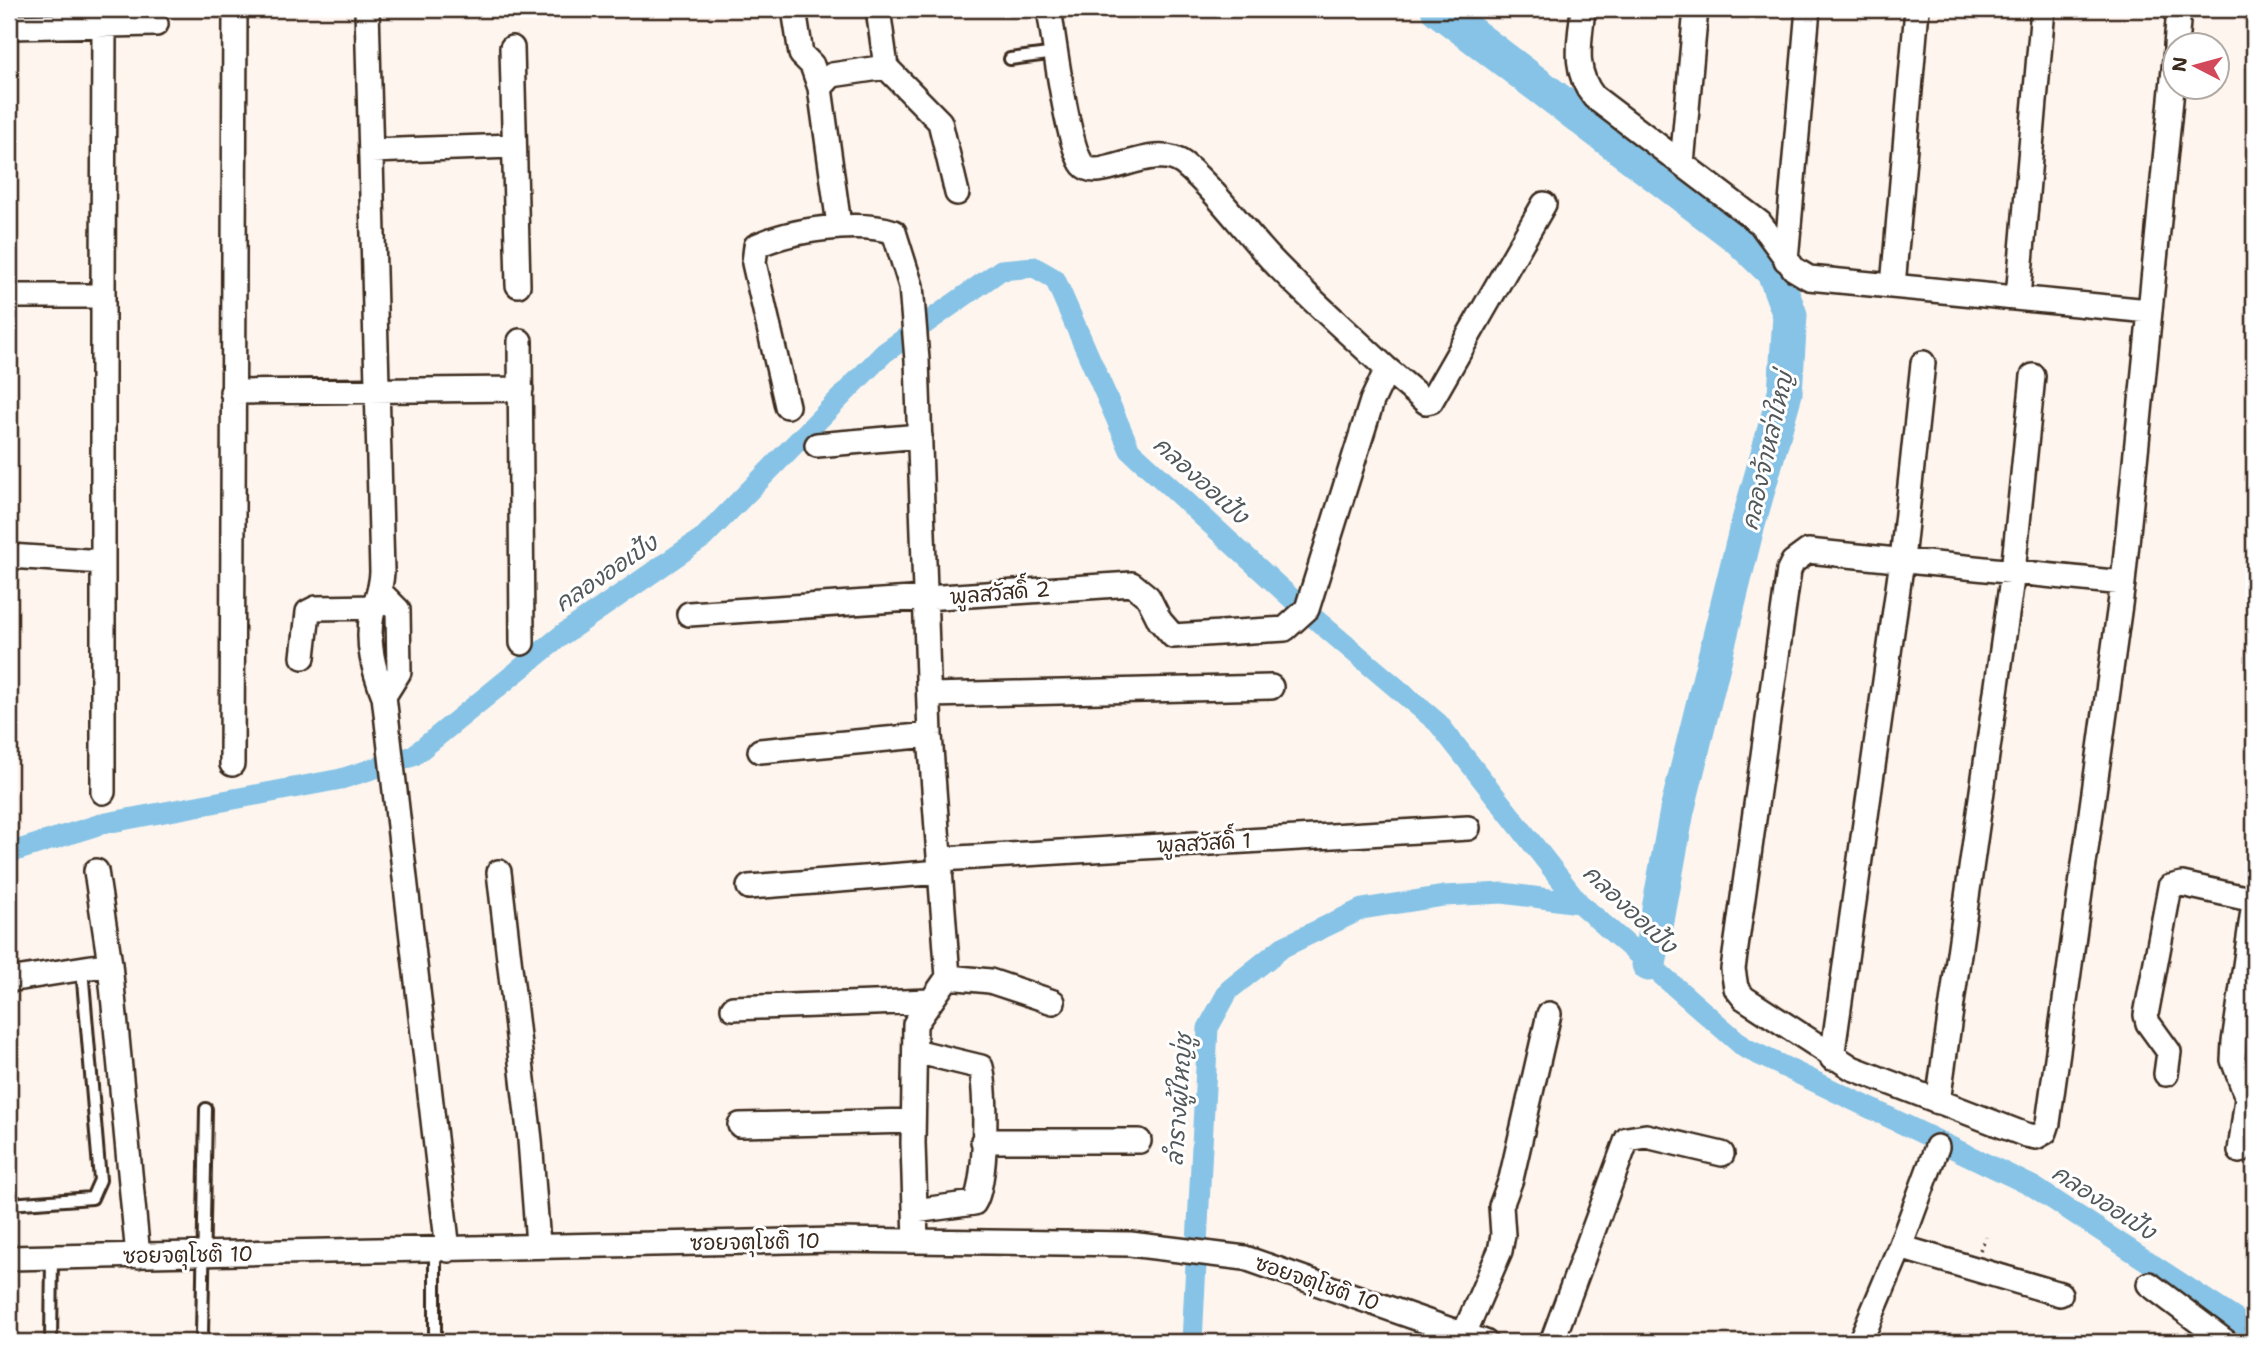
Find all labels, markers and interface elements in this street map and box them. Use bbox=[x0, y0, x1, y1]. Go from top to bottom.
north arrow bbox=[2162, 32, 2232, 102]
text: N bbox=[2166, 55, 2193, 73]
water label: คลองจ้าหล่าใหญ่ bbox=[1734, 365, 1801, 533]
water label: คลองออเป้ง bbox=[1147, 430, 1256, 532]
water label: คลองออเป้ง bbox=[549, 527, 665, 618]
street label: พูลสวัสดิ์ 2 bbox=[948, 571, 1051, 613]
street label: พูลสวัสดิ์ 1 bbox=[1156, 822, 1252, 861]
water label: คลองออเป้ง bbox=[1577, 858, 1684, 961]
water label: ลำรางผู้ใหญ่ชู bbox=[1159, 1029, 1201, 1167]
water label: คลองออเป้ง bbox=[2047, 1157, 2163, 1248]
street label: ซอยจตุโชติ 10 bbox=[690, 1227, 820, 1259]
street label: ซอยจตุโชติ 10 bbox=[123, 1240, 253, 1272]
street label: ซอยจตุโชติ 10 bbox=[1250, 1249, 1383, 1319]

